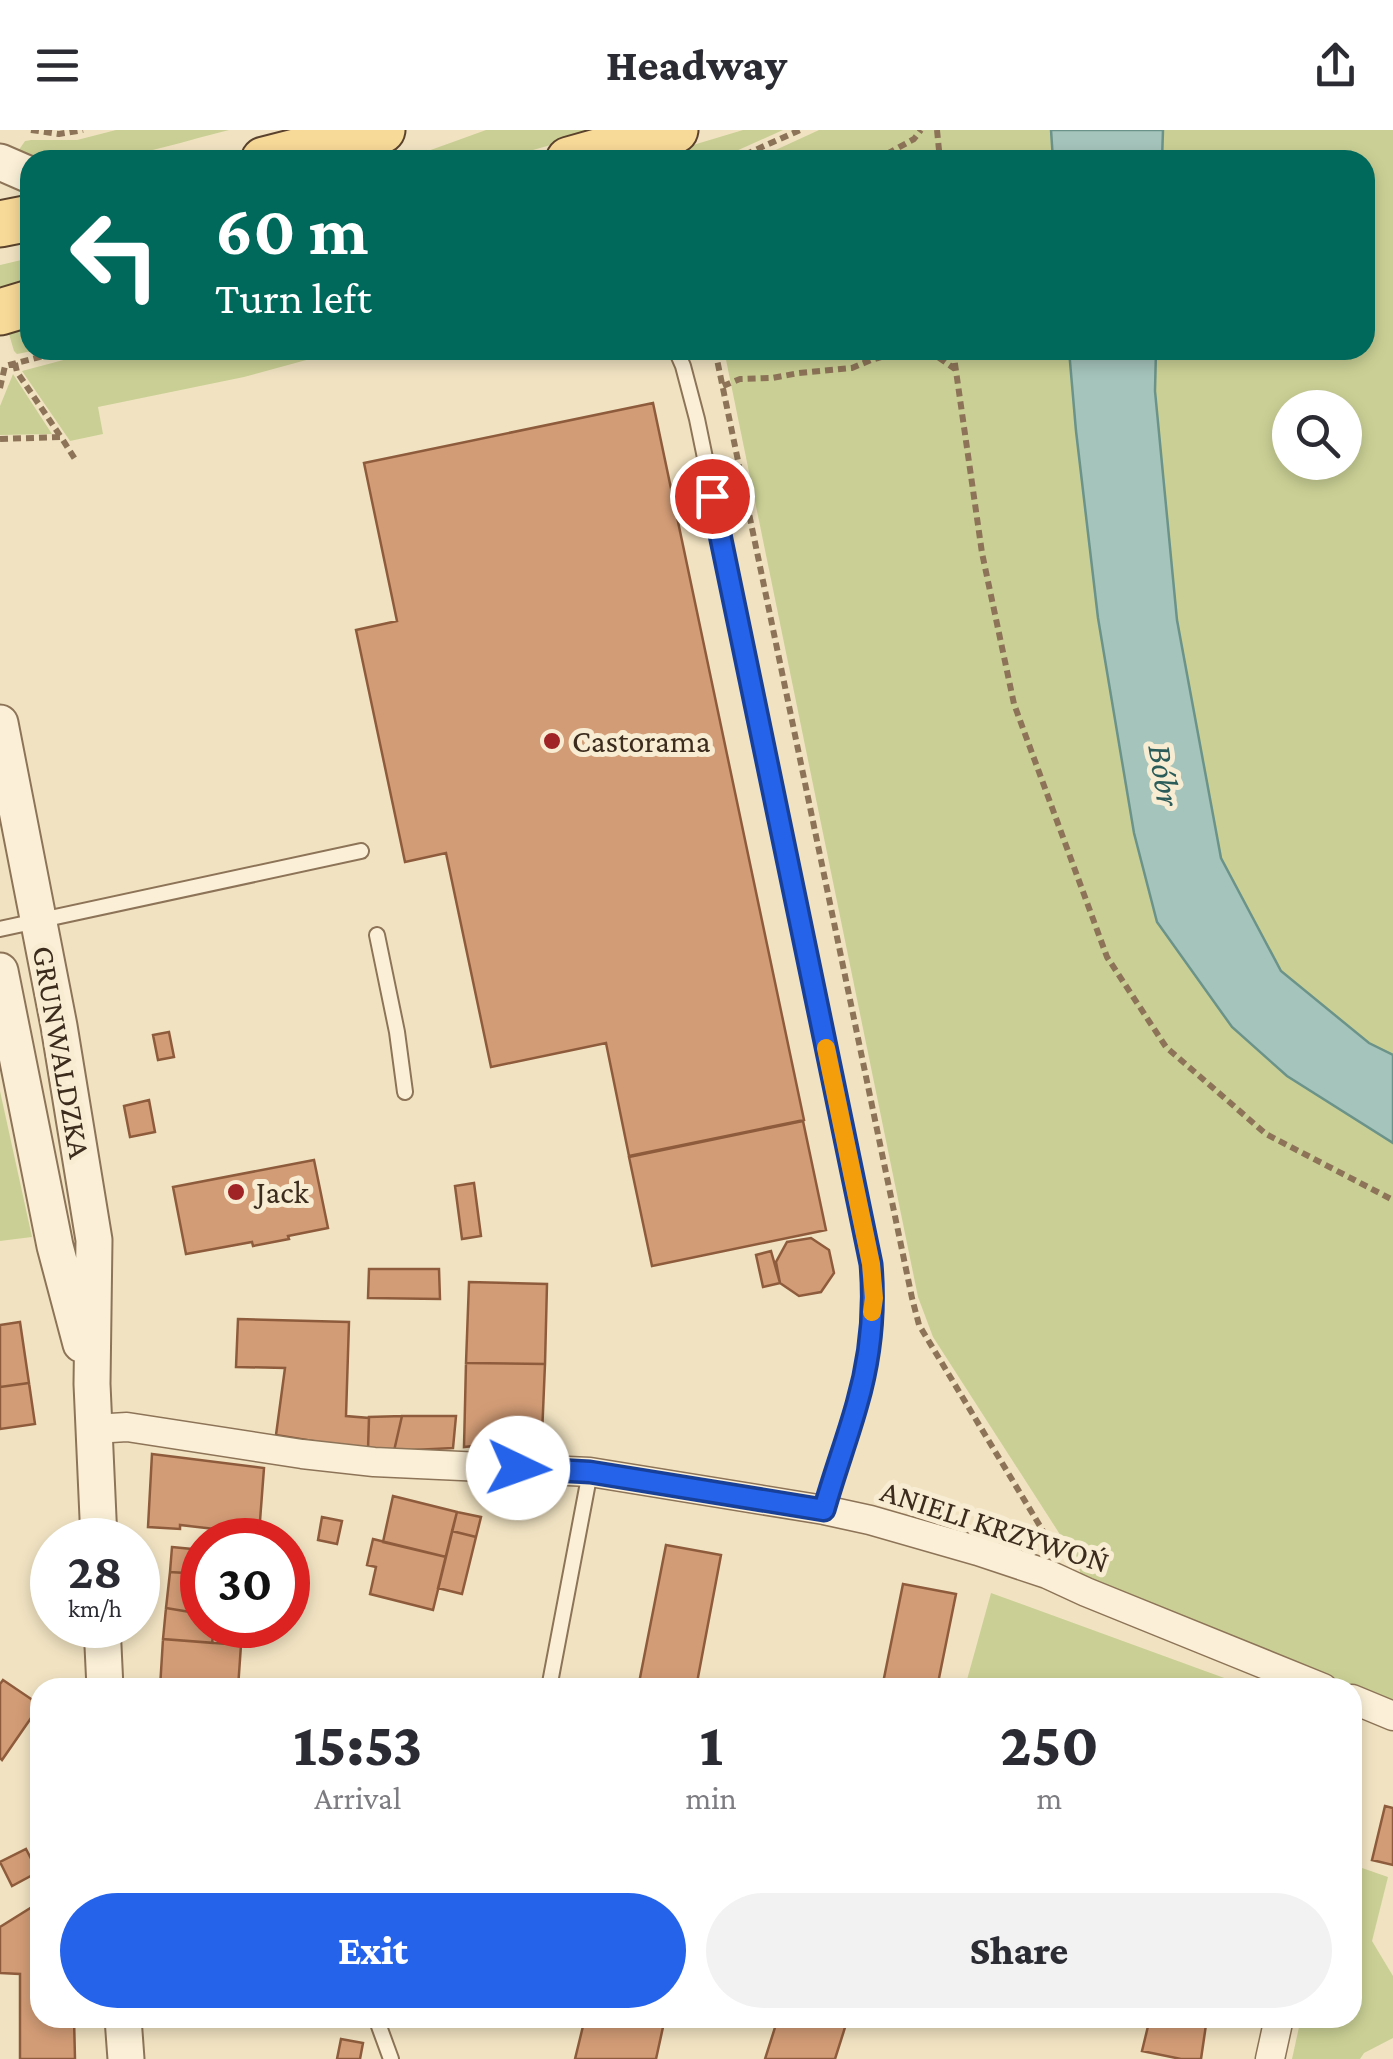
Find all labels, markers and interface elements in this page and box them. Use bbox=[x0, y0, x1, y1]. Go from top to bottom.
icon: menu bbox=[30, 38, 85, 93]
icon: share bbox=[1308, 38, 1363, 93]
text: Headway bbox=[606, 40, 787, 90]
icon: left bbox=[50, 190, 180, 320]
text: 60 m bbox=[215, 191, 368, 269]
text: Turn left bbox=[215, 273, 372, 323]
map controls bbox=[1272, 390, 1362, 480]
button: search bbox=[1272, 390, 1362, 480]
pin bbox=[670, 454, 755, 539]
icon: arrive bbox=[685, 469, 740, 524]
place label: Castorama bbox=[572, 723, 711, 759]
marker: Castorama bbox=[541, 730, 563, 752]
water label: Bóbr bbox=[1140, 741, 1189, 810]
street label: GRUNWALDZKA bbox=[26, 943, 99, 1162]
place label: Jack bbox=[253, 1174, 309, 1210]
marker: Jack bbox=[225, 1181, 247, 1203]
position arrow bbox=[466, 1416, 570, 1520]
street label: ANIELI KRZYWOŃ bbox=[876, 1472, 1114, 1580]
speed limit sign: 30 bbox=[180, 1518, 310, 1648]
text: 28 bbox=[68, 1543, 122, 1599]
text: km/h bbox=[68, 1595, 122, 1622]
text: 15:53 bbox=[293, 1711, 422, 1778]
text: 1 bbox=[699, 1711, 723, 1778]
text: 250 bbox=[1000, 1711, 1099, 1778]
text: Arrival bbox=[314, 1780, 401, 1816]
text: min bbox=[686, 1780, 737, 1816]
text: m bbox=[1037, 1780, 1062, 1816]
button: Exit bbox=[60, 1893, 686, 2008]
button: Share bbox=[706, 1893, 1332, 2008]

